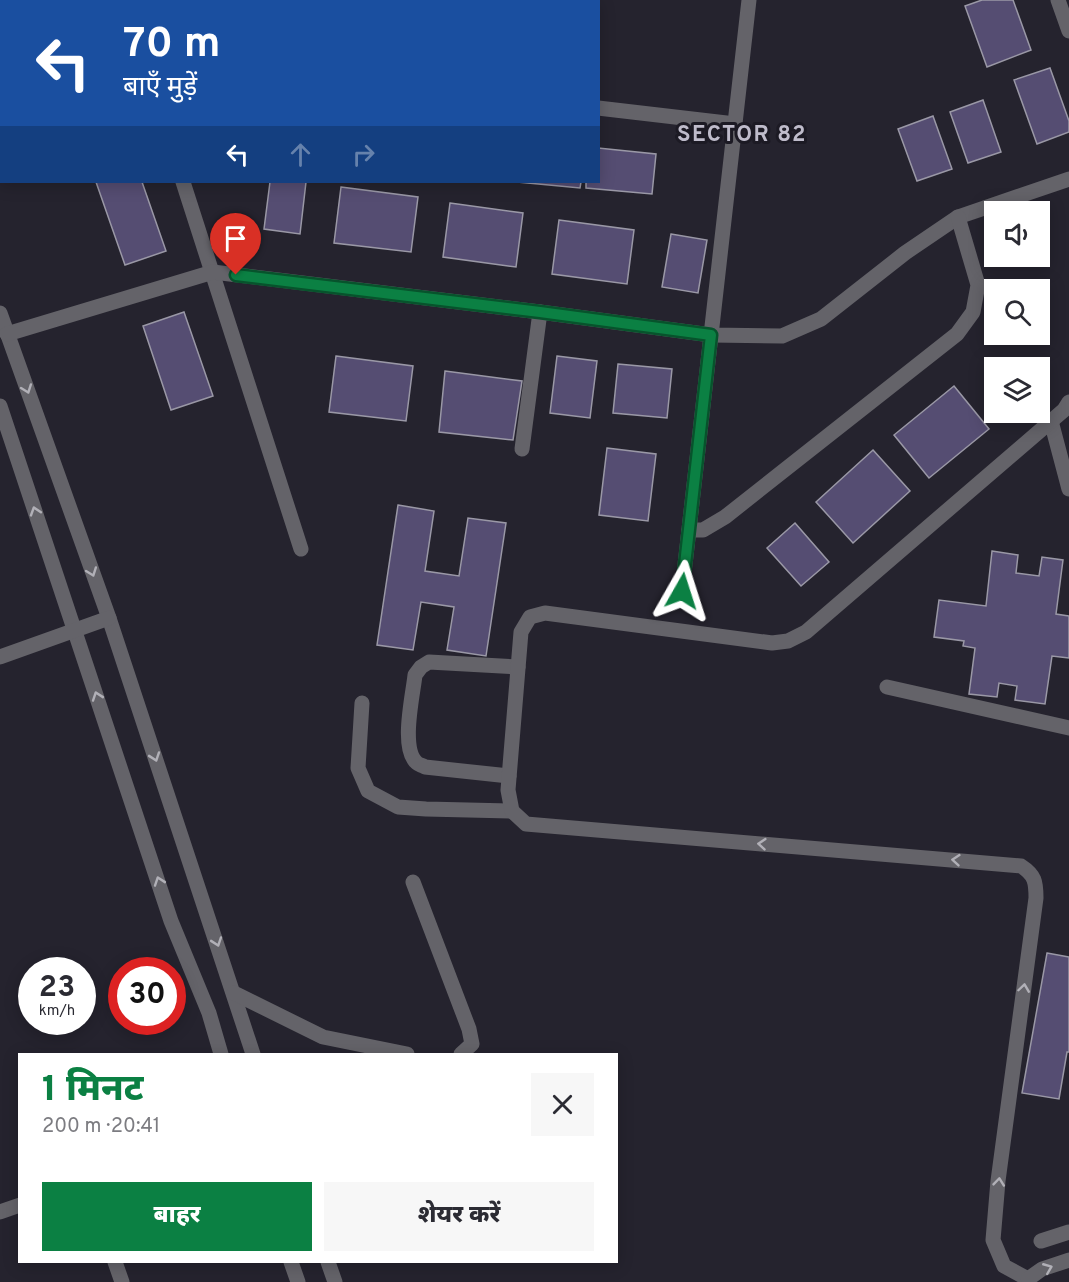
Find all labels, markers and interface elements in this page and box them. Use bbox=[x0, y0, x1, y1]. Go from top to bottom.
text: 70 m bbox=[123, 19, 221, 72]
icon: left bbox=[24, 24, 102, 102]
text: बाएँ मुड़ें bbox=[123, 71, 197, 105]
district label: SECTOR 82 bbox=[677, 122, 807, 149]
icon: left bbox=[221, 138, 254, 171]
icon: ahead bbox=[284, 138, 317, 171]
icon: right bbox=[347, 138, 380, 171]
map controls bbox=[984, 201, 1050, 423]
button: sound bbox=[984, 201, 1050, 267]
pin bbox=[210, 213, 261, 275]
icon: arrive bbox=[219, 222, 252, 255]
button: search bbox=[984, 279, 1050, 345]
button: layers bbox=[984, 357, 1050, 423]
one-way arrow bbox=[19, 383, 32, 394]
one-way arrow bbox=[30, 506, 42, 517]
position arrow bbox=[650, 559, 714, 623]
one-way arrow bbox=[85, 567, 98, 577]
one-way arrow bbox=[92, 691, 104, 702]
one-way arrow bbox=[148, 751, 161, 762]
one-way arrow bbox=[757, 838, 766, 851]
one-way arrow bbox=[951, 854, 961, 867]
one-way arrow bbox=[154, 876, 166, 887]
one-way arrow bbox=[210, 936, 222, 947]
speed limit sign: 30 bbox=[108, 957, 186, 1035]
text: 23 bbox=[39, 970, 75, 1007]
one-way arrow bbox=[1017, 984, 1030, 993]
text: km/h bbox=[39, 1002, 75, 1021]
text: 1 मिनट bbox=[42, 1068, 143, 1114]
button: close bbox=[531, 1073, 594, 1136]
text: 200 m · 20:41 bbox=[42, 1114, 160, 1140]
one-way arrow bbox=[992, 1177, 1004, 1186]
button: बाहर bbox=[42, 1182, 312, 1251]
button: शेयर करें bbox=[324, 1182, 594, 1251]
one-way arrow bbox=[1041, 1263, 1052, 1275]

